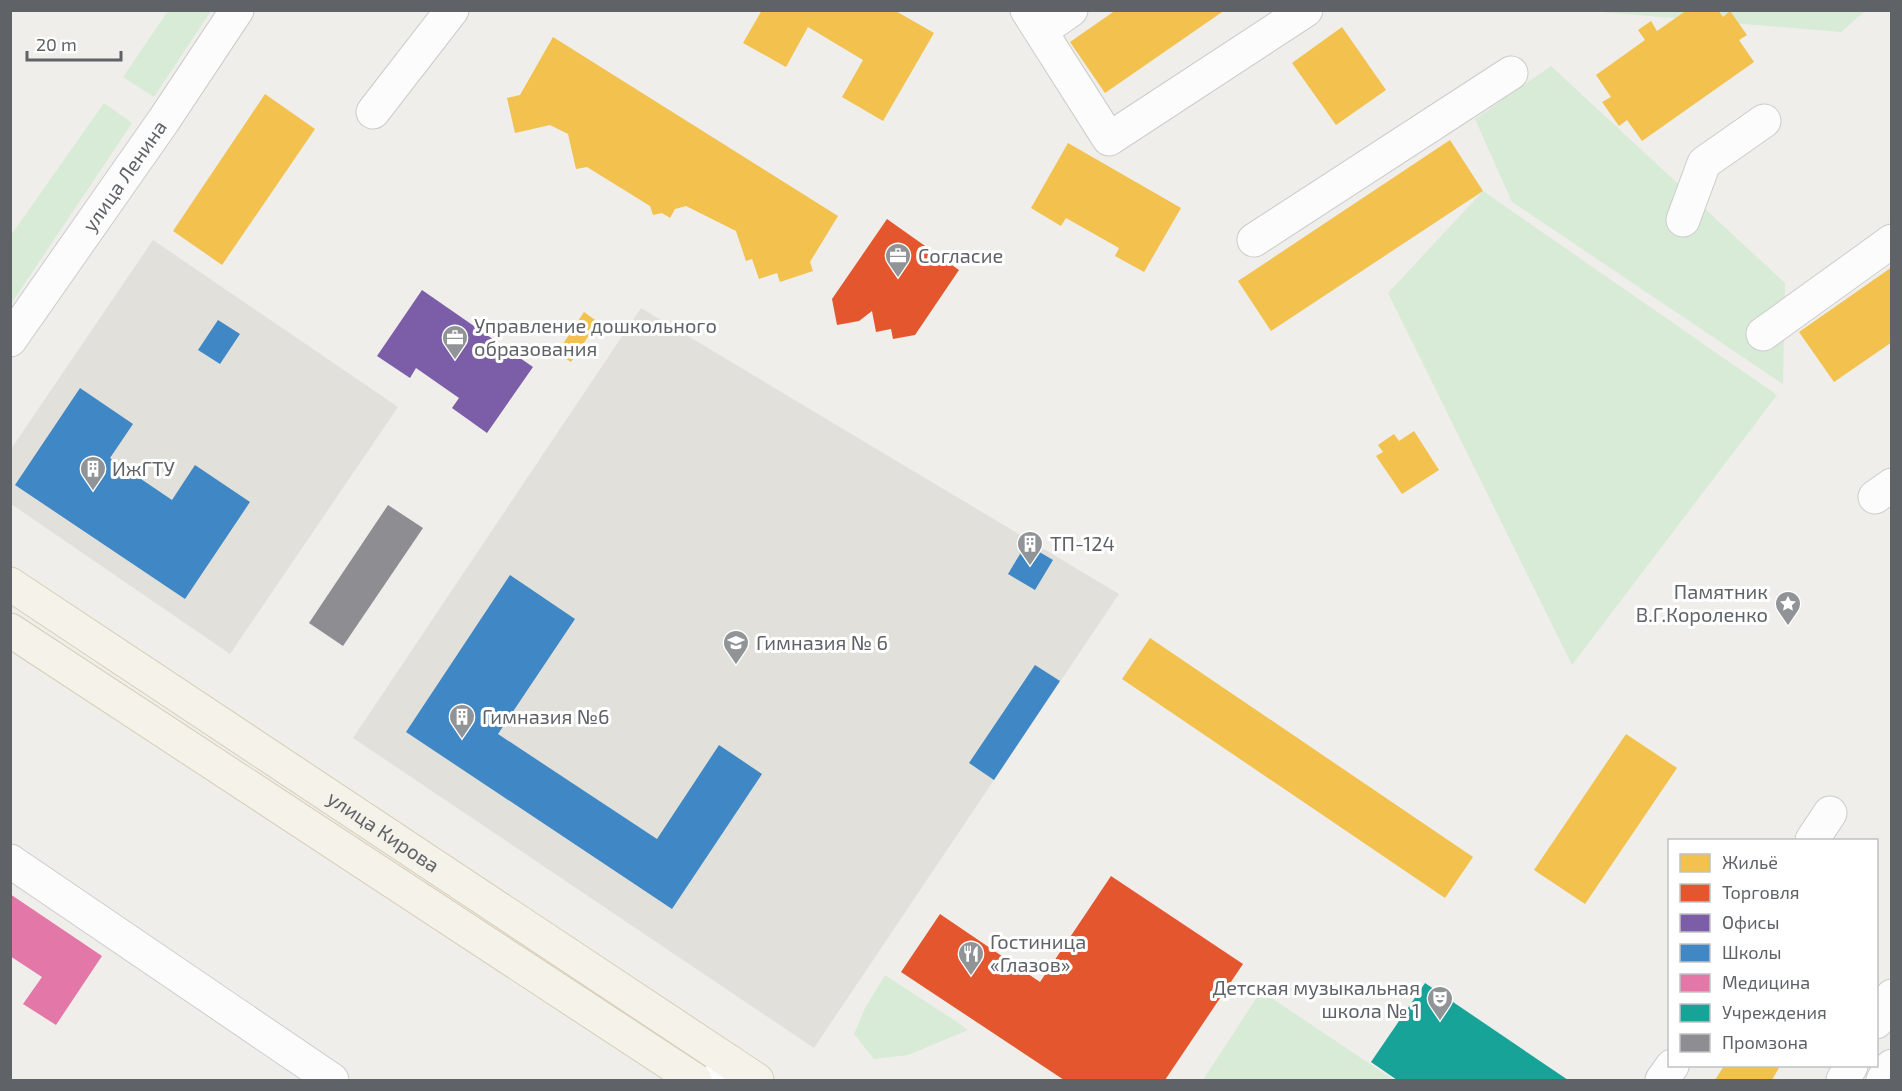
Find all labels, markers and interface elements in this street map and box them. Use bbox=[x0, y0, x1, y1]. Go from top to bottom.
scale bar bbox=[27, 24, 122, 62]
text: 20 m bbox=[36, 33, 77, 55]
street label: улица Ленина bbox=[77, 115, 171, 236]
office icon: Согласие bbox=[883, 241, 913, 279]
place label: Согласие bbox=[918, 243, 1003, 267]
place label: Управление дошкольного образования bbox=[474, 313, 717, 360]
office icon: Управление дошкольного образования bbox=[440, 323, 470, 361]
building icon: ИжГТУ bbox=[78, 454, 108, 492]
place label: ИжГТУ bbox=[112, 456, 176, 480]
building icon: ТП-124 bbox=[1015, 529, 1045, 567]
place label: ТП-124 bbox=[1050, 531, 1115, 555]
place label: Памятник В.Г.Короленко bbox=[1636, 579, 1768, 626]
place icon: Памятник В.Г.Короленко bbox=[1773, 589, 1803, 627]
school or university icon: Гимназия № 6 bbox=[721, 628, 751, 666]
place label: Гимназия № 6 bbox=[756, 630, 888, 654]
building icon: Гимназия №6 bbox=[447, 702, 477, 740]
place label: Гимназия №6 bbox=[482, 704, 610, 728]
street label: улица Кирова bbox=[323, 785, 444, 877]
legend bbox=[1668, 839, 1878, 1067]
text: Жильё bbox=[1722, 851, 1778, 873]
text: Торговля bbox=[1722, 881, 1800, 903]
text: Офисы bbox=[1722, 911, 1779, 933]
place label: Гостиница «Глазов» bbox=[990, 929, 1086, 976]
restaurant icon: Гостиница «Глазов» bbox=[956, 939, 986, 977]
text: Школы bbox=[1722, 941, 1782, 963]
text: Медицина bbox=[1722, 971, 1810, 993]
place label: Детская музыкальная школа № 1 bbox=[1212, 975, 1420, 1022]
theatre icon: Детская музыкальная школа № 1 bbox=[1425, 984, 1455, 1022]
text: Учреждения bbox=[1722, 1001, 1827, 1023]
text: Промзона bbox=[1722, 1031, 1808, 1053]

